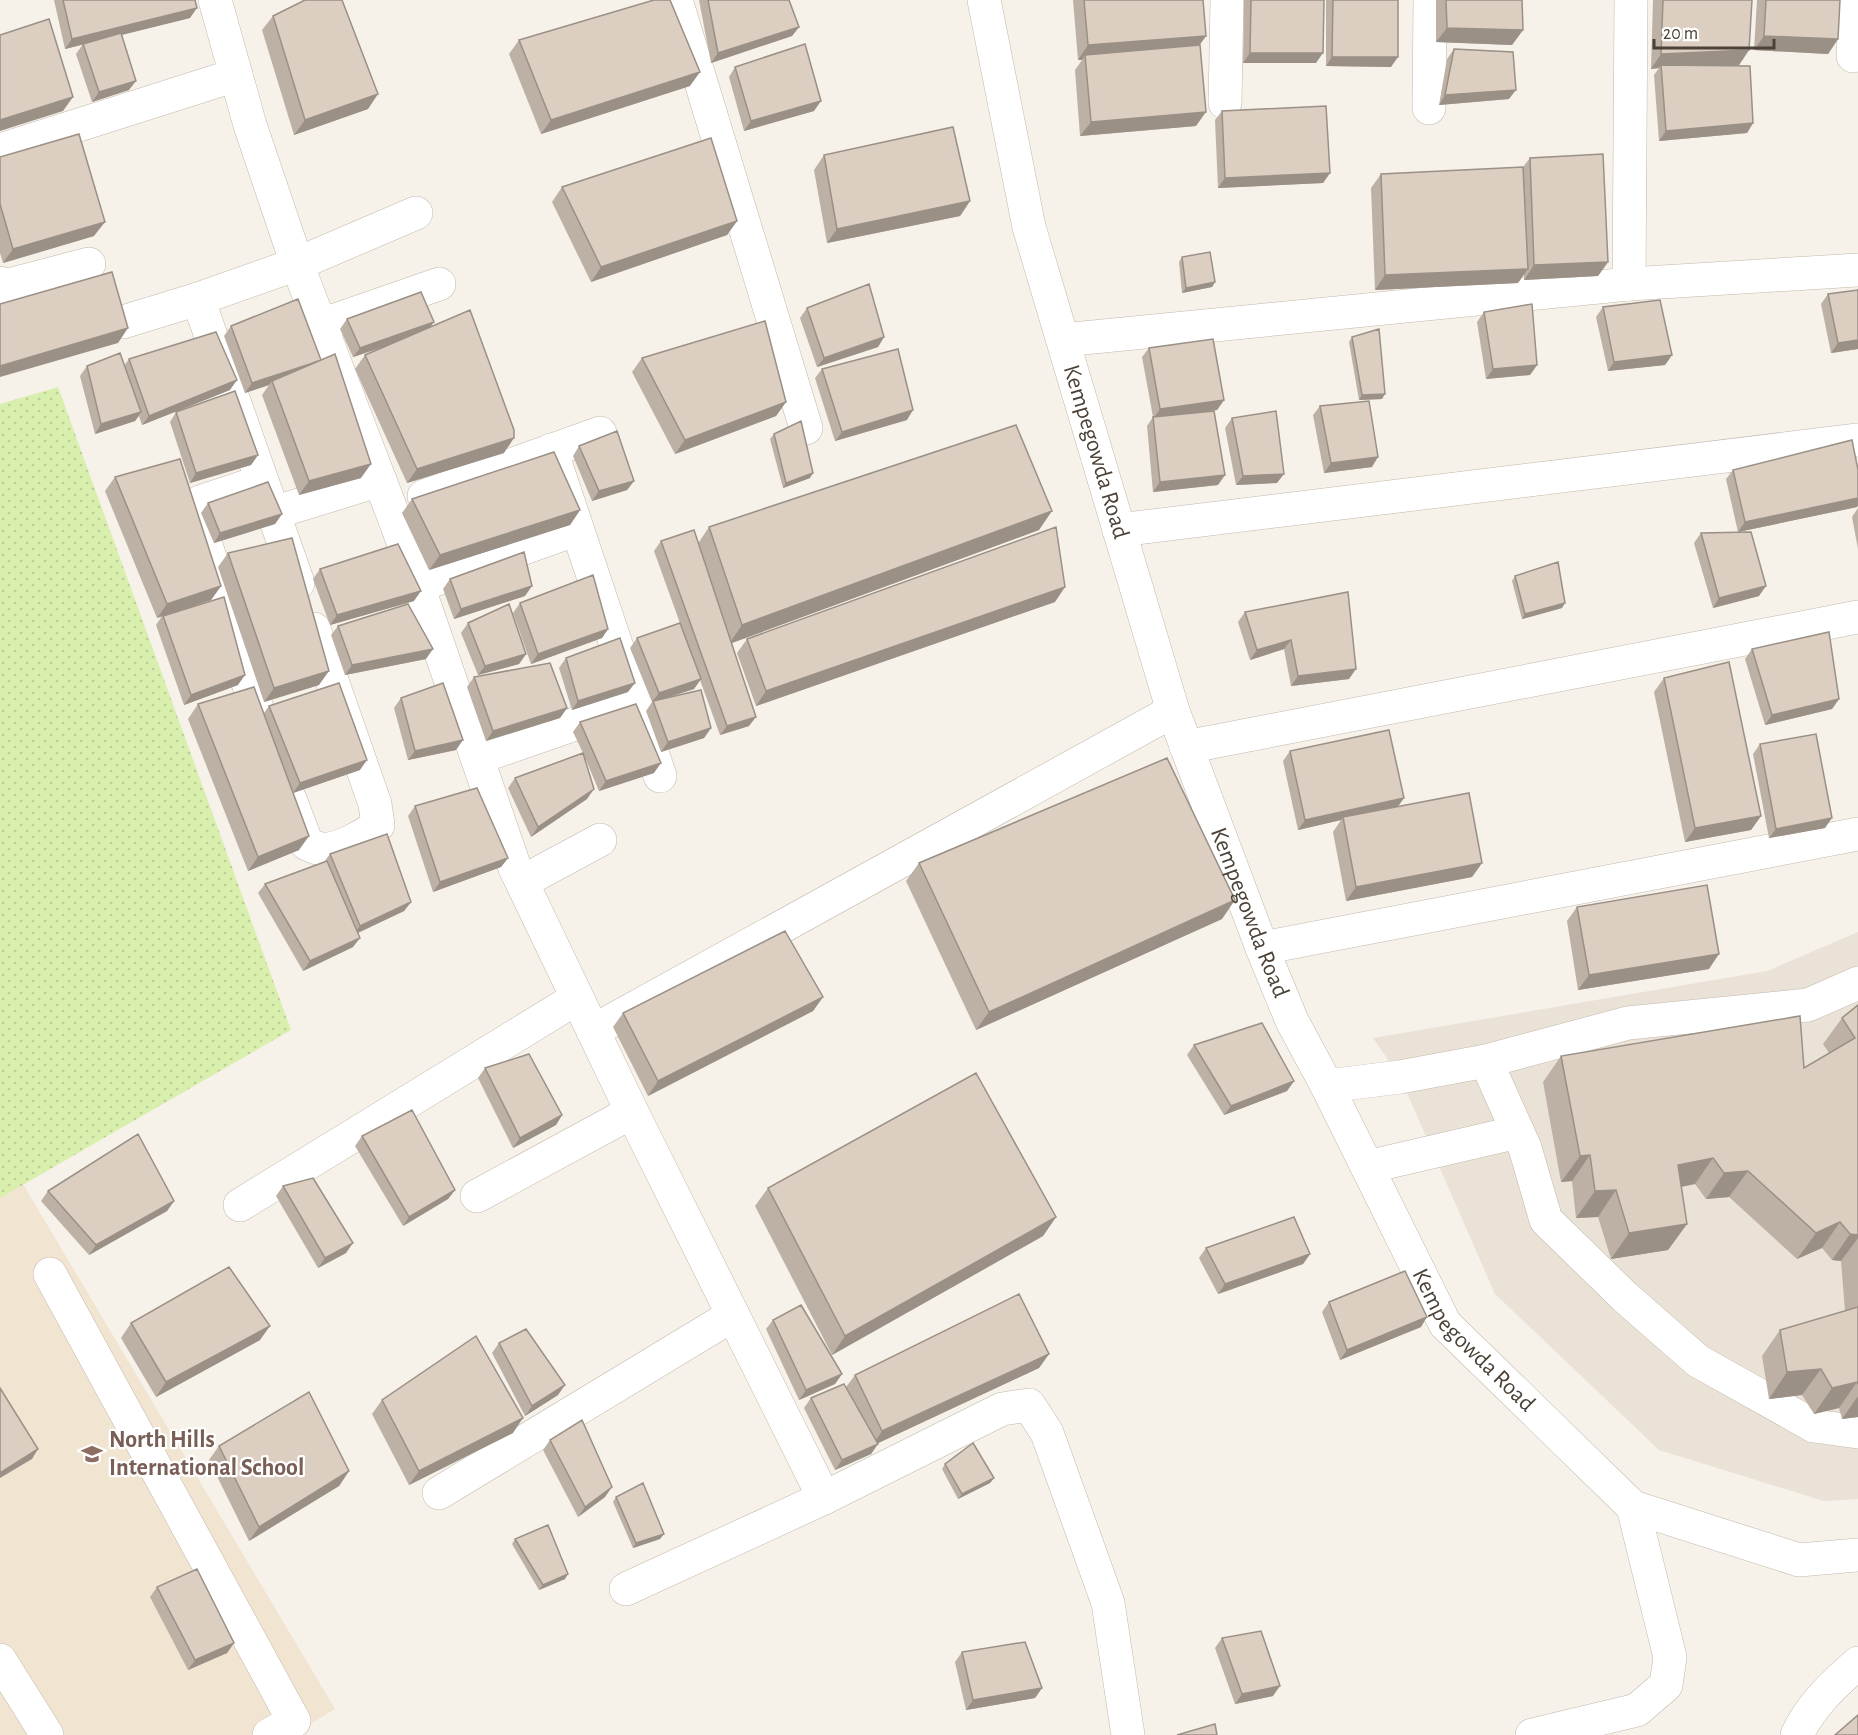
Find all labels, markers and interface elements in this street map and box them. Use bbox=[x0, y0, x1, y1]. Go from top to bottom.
scale bar bbox=[1654, 12, 1774, 50]
text: 20 m bbox=[1663, 25, 1698, 43]
street label: Kempegowda Road bbox=[1059, 362, 1133, 542]
street label: Kempegowda Road bbox=[1206, 824, 1293, 1001]
street label: Kempegowda Road bbox=[1408, 1265, 1539, 1416]
place label: North Hills International School bbox=[109, 1428, 304, 1480]
school or university icon: North Hills International School bbox=[80, 1442, 104, 1466]

